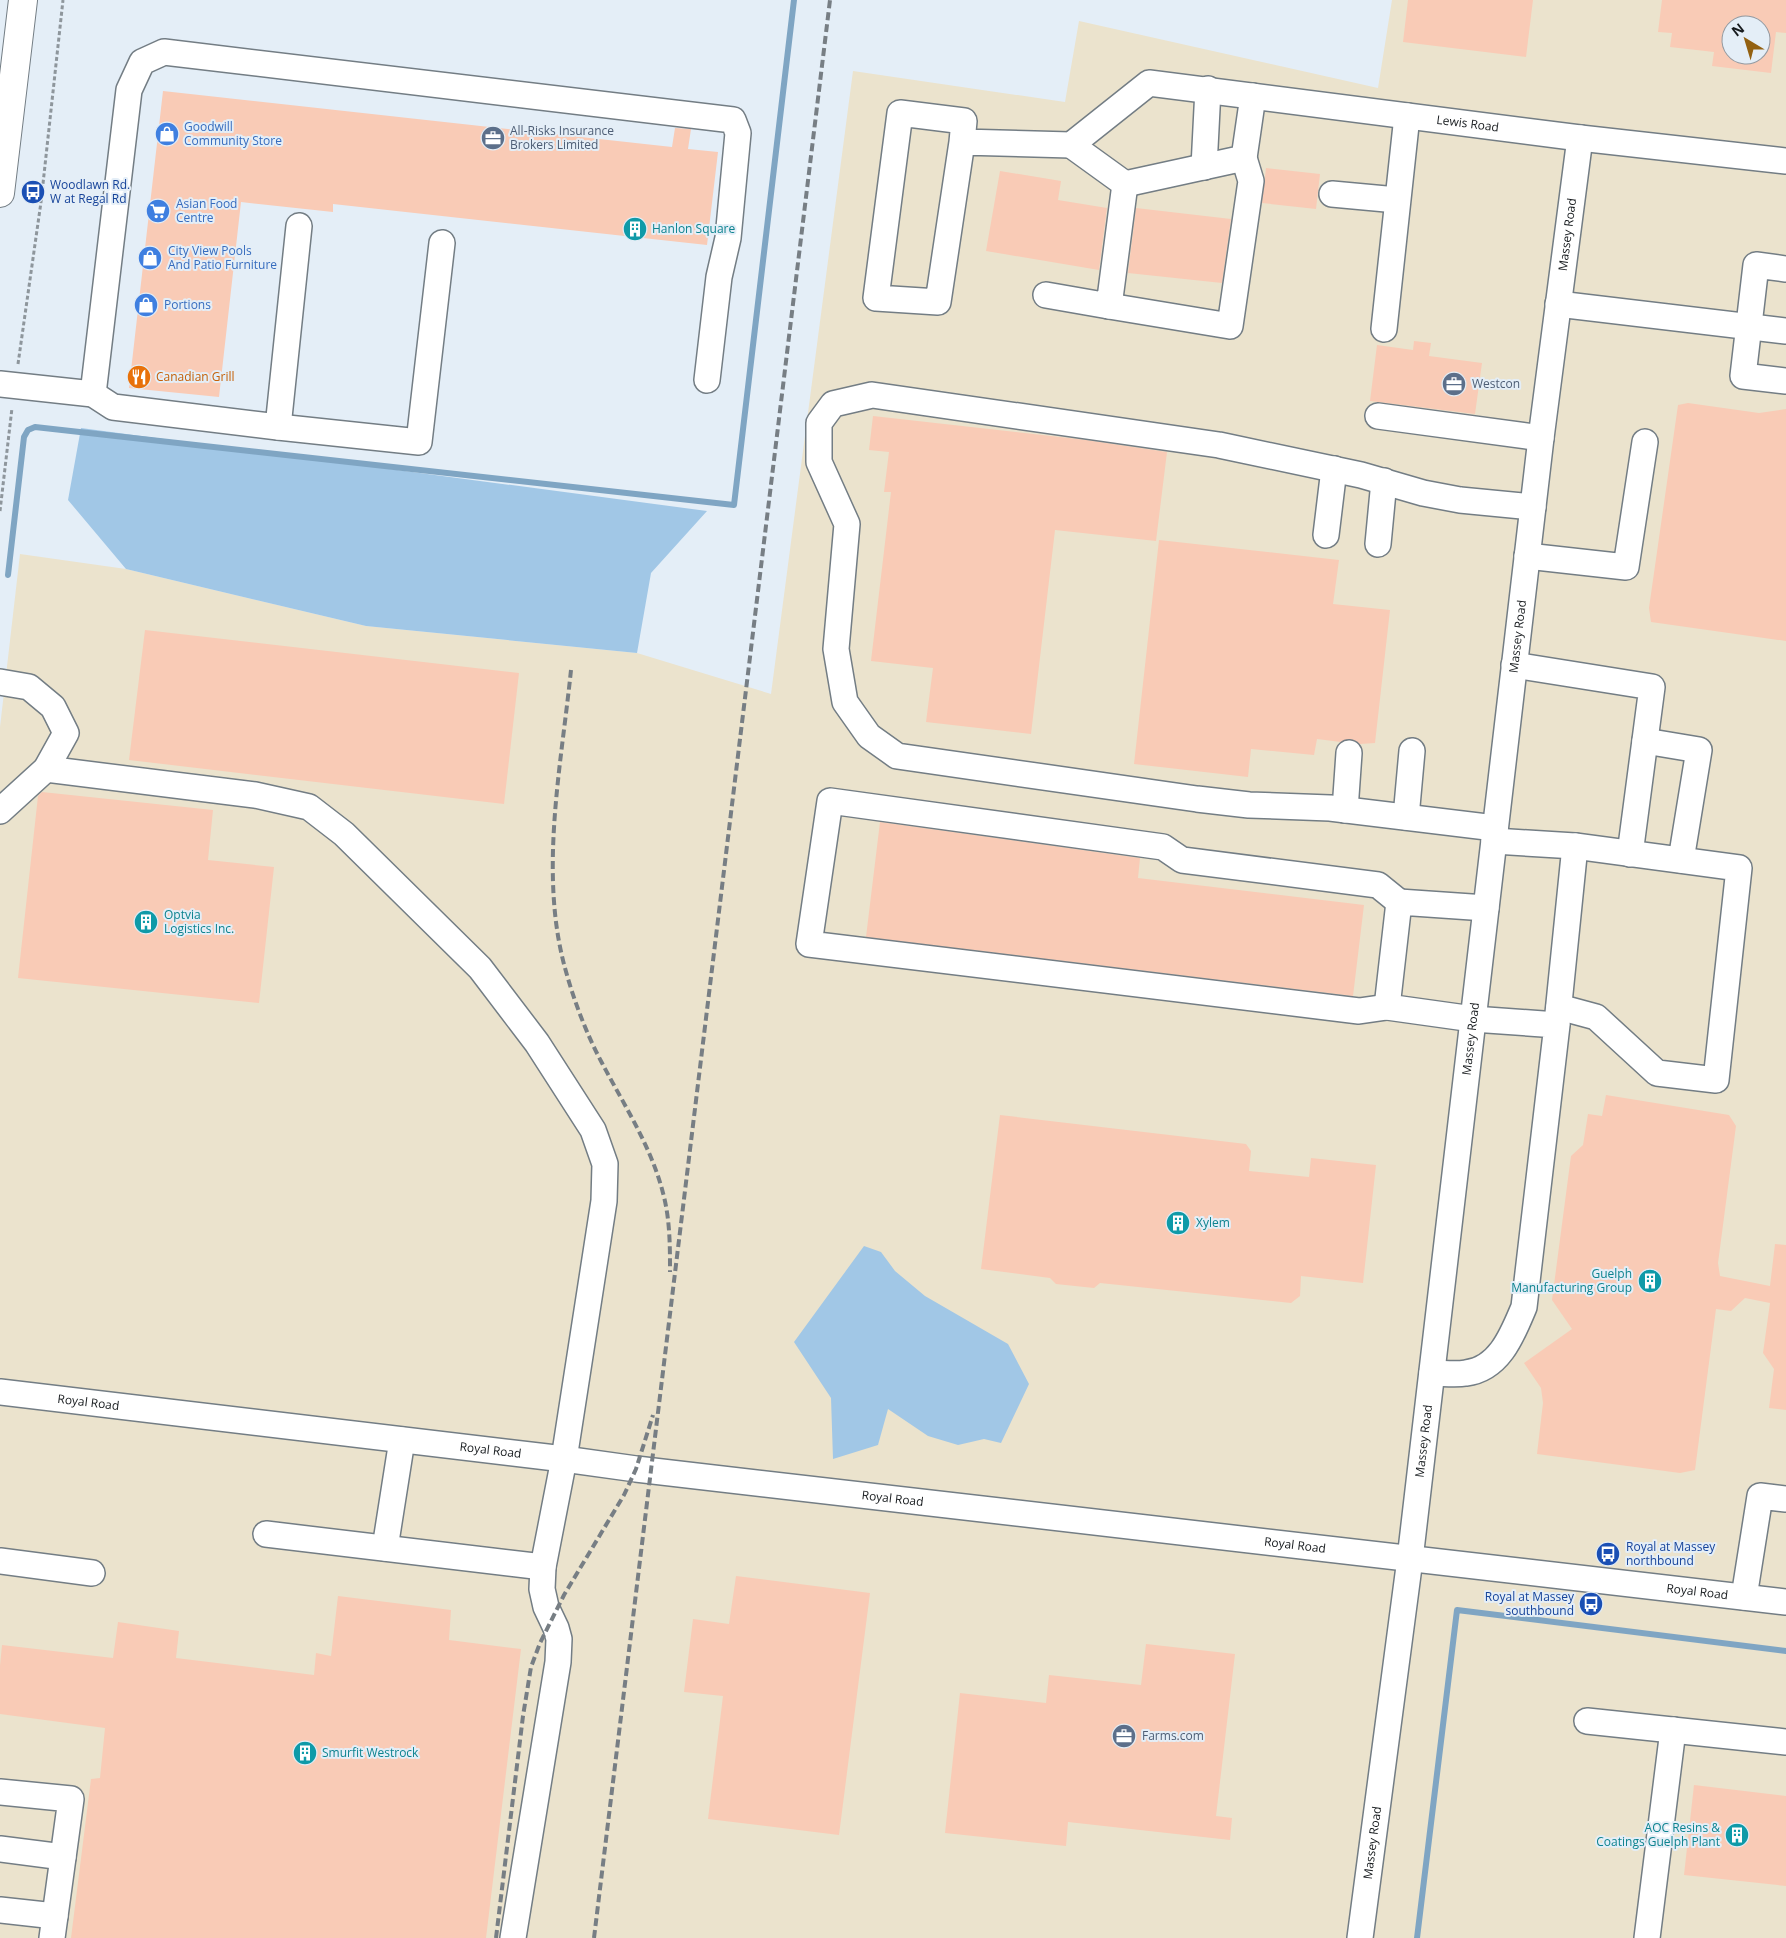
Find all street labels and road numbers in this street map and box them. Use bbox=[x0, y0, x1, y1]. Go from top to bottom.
street label: Lewis Road bbox=[1435, 111, 1500, 136]
street label: Massey Road bbox=[1554, 197, 1580, 272]
street label: Massey Road bbox=[1505, 599, 1530, 674]
street label: Massey Road bbox=[1458, 1001, 1483, 1076]
street label: Royal Road bbox=[57, 1390, 120, 1414]
street label: Massey Road bbox=[1411, 1404, 1436, 1478]
street label: Royal Road bbox=[459, 1438, 522, 1462]
street label: Royal Road bbox=[861, 1486, 925, 1510]
street label: Royal Road bbox=[1263, 1533, 1327, 1557]
street label: Royal Road bbox=[1666, 1579, 1729, 1603]
street label: Massey Road bbox=[1359, 1805, 1385, 1880]

